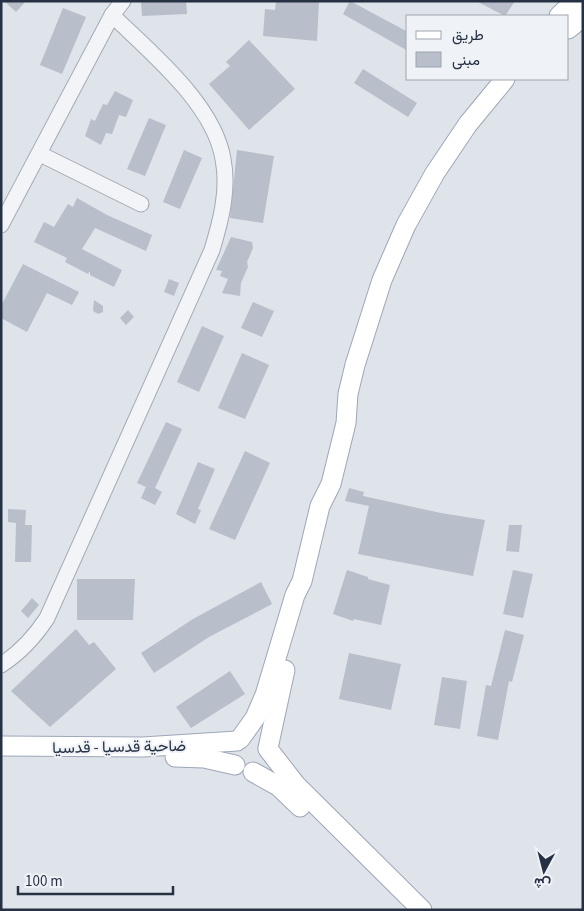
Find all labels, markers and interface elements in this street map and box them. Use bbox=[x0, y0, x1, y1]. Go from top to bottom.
legend bbox=[406, 15, 569, 80]
text: طريق bbox=[452, 25, 484, 46]
text: مبنى bbox=[452, 50, 480, 71]
street label: ضاحية قدسيا - قدسيا bbox=[52, 735, 186, 759]
north arrow bbox=[519, 846, 569, 896]
scale bar bbox=[18, 864, 172, 896]
text: 100 m bbox=[25, 871, 63, 892]
text: ش bbox=[533, 872, 552, 894]

